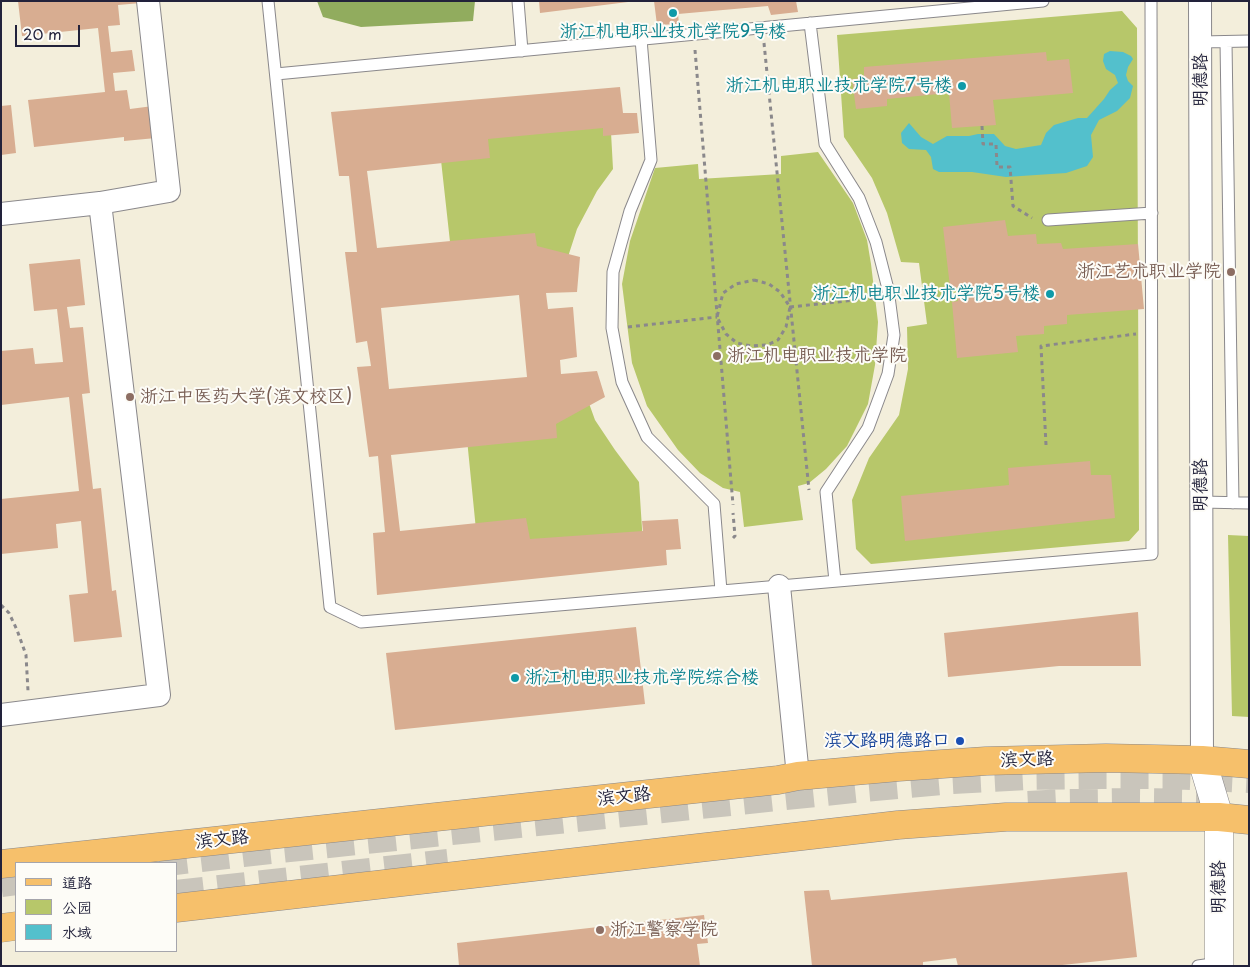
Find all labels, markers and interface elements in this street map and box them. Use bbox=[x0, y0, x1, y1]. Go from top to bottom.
marker: 浙江机电职业技术学院9号楼 bbox=[667, 7, 679, 19]
scale bar bbox=[18, 15, 82, 47]
place label: 浙江机电职业技术学院9号楼 bbox=[560, 21, 786, 43]
text: 20 m bbox=[23, 22, 62, 45]
street label: 明德路 bbox=[1190, 53, 1212, 107]
place label: 浙江机电职业技术学院7号楼 bbox=[726, 75, 952, 97]
marker: 浙江机电职业技术学院7号楼 bbox=[956, 80, 968, 92]
place label: 浙江艺术职业学院 bbox=[1077, 261, 1221, 283]
marker: 浙江艺术职业学院 bbox=[1225, 266, 1237, 278]
place label: 浙江机电职业技术学院5号楼 bbox=[812, 283, 1040, 305]
marker: 浙江机电职业技术学院5号楼 bbox=[1044, 288, 1056, 300]
place label: 浙江机电职业技术学院 bbox=[727, 345, 907, 367]
marker: 浙江机电职业技术学院 bbox=[711, 350, 723, 362]
place label: 浙江中医药大学(滨文校区) bbox=[140, 386, 352, 408]
marker: 浙江中医药大学(滨文校区) bbox=[124, 391, 136, 403]
street label: 明德路 bbox=[1190, 458, 1212, 512]
place label: 浙江机电职业技术学院综合楼 bbox=[525, 667, 759, 689]
marker: 浙江机电职业技术学院综合楼 bbox=[509, 672, 521, 684]
place label: 滨文路明德路口 bbox=[824, 730, 950, 752]
marker: 滨文路明德路口 bbox=[954, 735, 966, 747]
street label: 滨文路 bbox=[1000, 748, 1054, 772]
street label: 滨文路 bbox=[596, 783, 652, 811]
street label: 滨文路 bbox=[194, 826, 250, 854]
street label: 明德路 bbox=[1208, 860, 1230, 914]
legend bbox=[15, 862, 178, 952]
text: 道路 bbox=[62, 870, 92, 893]
text: 公园 bbox=[62, 895, 92, 918]
place label: 浙江警察学院 bbox=[610, 919, 718, 941]
text: 水域 bbox=[62, 920, 92, 943]
marker: 浙江警察学院 bbox=[594, 924, 606, 936]

